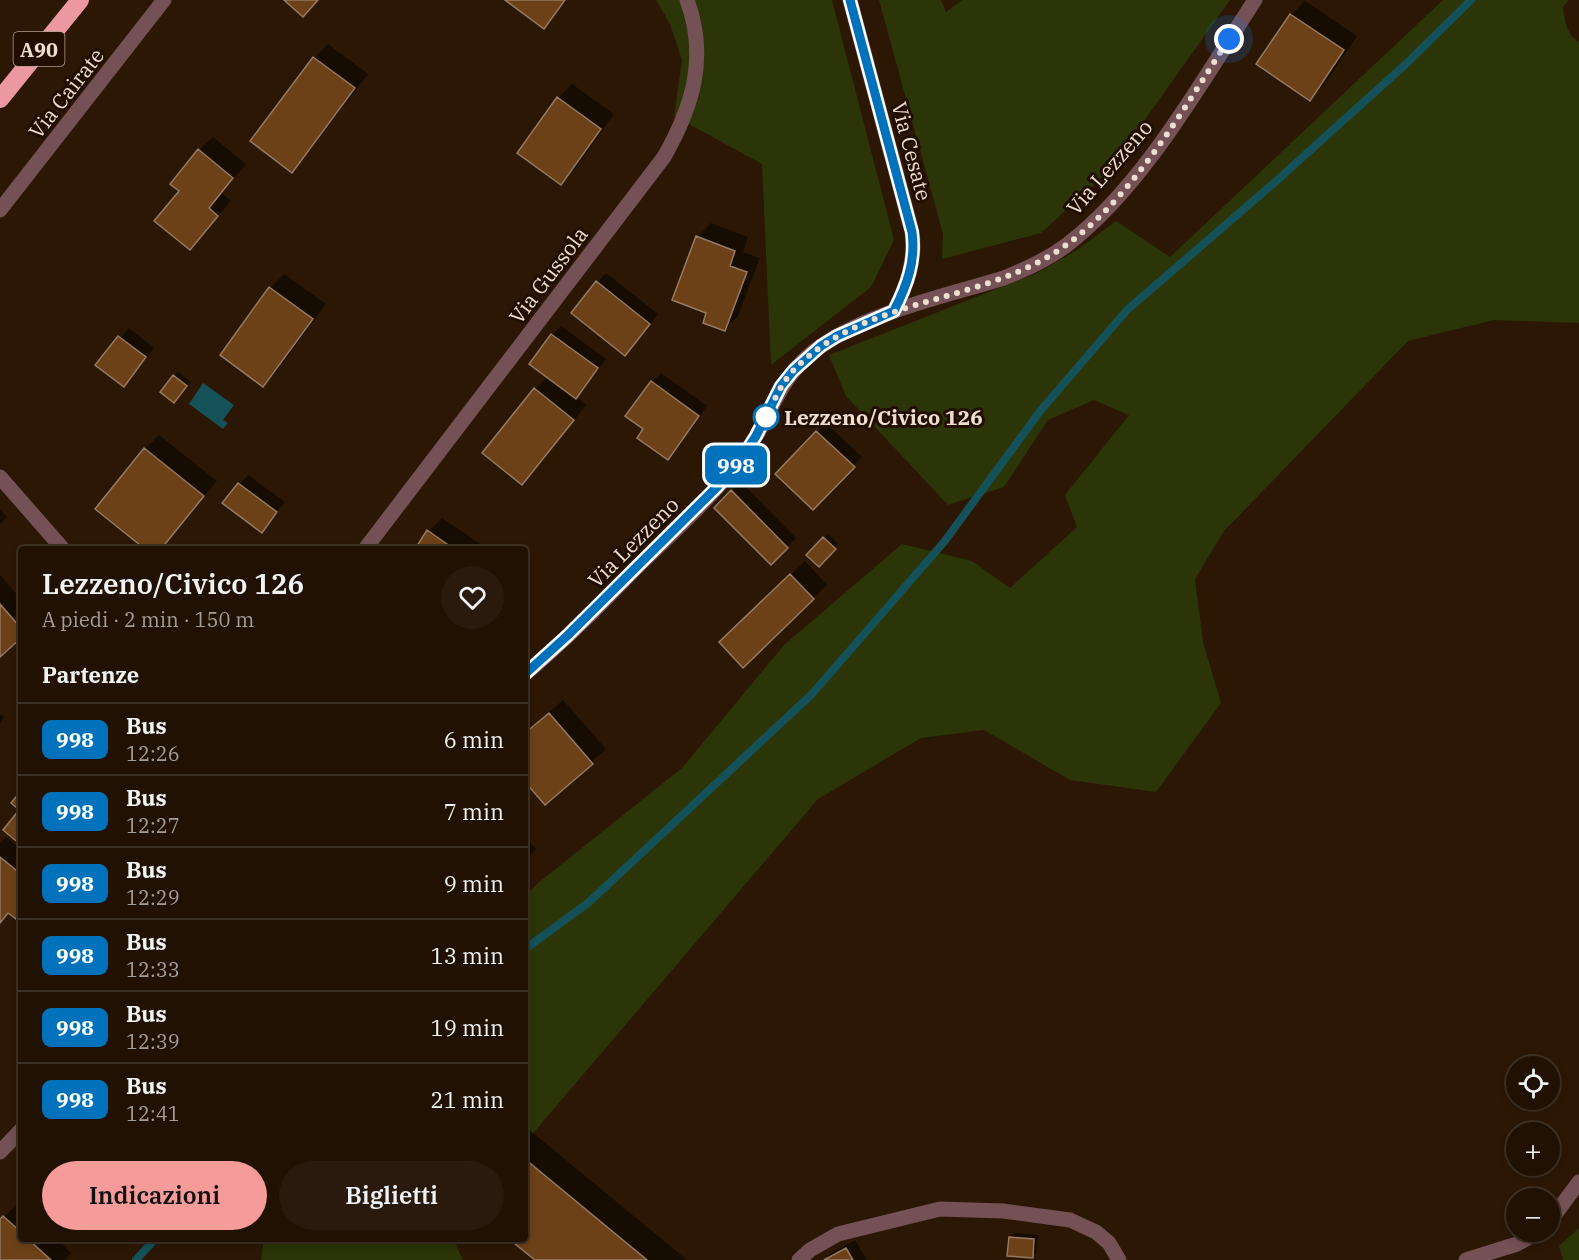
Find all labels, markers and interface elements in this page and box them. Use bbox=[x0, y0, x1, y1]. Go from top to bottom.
your location bbox=[1214, 24, 1244, 54]
road number: A90 bbox=[14, 32, 64, 66]
street label: Via Cairate bbox=[22, 42, 110, 144]
street label: Via Cesate bbox=[885, 98, 939, 204]
street label: Via Lezzeno bbox=[1060, 113, 1158, 221]
street label: Via Gussola bbox=[502, 221, 594, 329]
place label: Lezzeno/Civico 126 bbox=[784, 403, 983, 431]
marker: Lezzeno/Civico 126 bbox=[753, 404, 779, 430]
line badge: 998 bbox=[702, 446, 771, 484]
text: 998 bbox=[717, 451, 755, 479]
street label: Via Lezzeno bbox=[581, 490, 685, 594]
text: Lezzeno/Civico 126 bbox=[42, 565, 304, 602]
button: heart bbox=[441, 566, 504, 629]
text: A piedi · 2 min · 150 m bbox=[42, 606, 254, 633]
text: Partenze bbox=[42, 660, 139, 689]
text: Bus bbox=[126, 711, 167, 740]
text: 998 bbox=[56, 725, 94, 753]
text: 6 min bbox=[444, 725, 504, 754]
text: 12:26 bbox=[126, 740, 180, 767]
text: Bus bbox=[126, 783, 167, 812]
text: 998 bbox=[56, 797, 94, 825]
text: 7 min bbox=[444, 797, 504, 826]
text: 12:27 bbox=[126, 812, 180, 839]
text: Bus bbox=[126, 855, 167, 884]
text: 998 bbox=[56, 869, 94, 897]
text: 9 min bbox=[444, 869, 504, 898]
text: 12:29 bbox=[126, 884, 180, 911]
text: Bus bbox=[126, 927, 167, 956]
text: 998 bbox=[56, 941, 94, 969]
text: 13 min bbox=[431, 941, 504, 970]
text: 12:33 bbox=[126, 956, 180, 983]
text: Bus bbox=[126, 999, 167, 1028]
text: 998 bbox=[56, 1013, 94, 1041]
text: 19 min bbox=[431, 1013, 504, 1042]
text: 12:39 bbox=[126, 1028, 180, 1055]
map controls bbox=[1506, 1056, 1560, 1242]
button: locate bbox=[1506, 1056, 1560, 1110]
text: Bus bbox=[126, 1071, 167, 1100]
text: 998 bbox=[56, 1085, 94, 1113]
text: 21 min bbox=[431, 1085, 504, 1114]
text: 12:41 bbox=[126, 1100, 180, 1127]
button: + bbox=[1506, 1122, 1560, 1176]
button: Indicazioni bbox=[42, 1161, 267, 1230]
button: Biglietti bbox=[279, 1161, 504, 1230]
button: − bbox=[1506, 1188, 1560, 1242]

